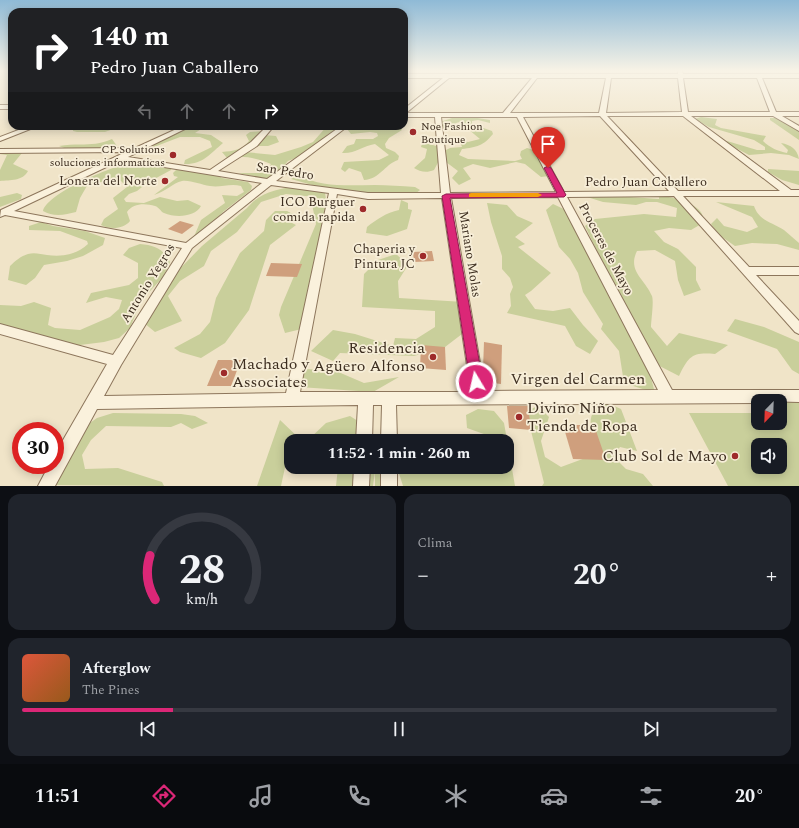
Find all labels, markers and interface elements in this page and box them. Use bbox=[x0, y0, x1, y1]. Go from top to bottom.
text: 140 m bbox=[90, 15, 169, 58]
icon: right bbox=[24, 24, 76, 76]
text: Pedro Juan Caballero bbox=[90, 54, 259, 81]
icon: left bbox=[134, 100, 156, 122]
icon: ahead bbox=[176, 100, 198, 122]
icon: ahead bbox=[218, 100, 240, 122]
icon: right bbox=[260, 100, 282, 122]
place label: Noe Fashion Boutique bbox=[421, 118, 483, 148]
marker: Noe Fashion Boutique bbox=[408, 127, 418, 137]
pin bbox=[531, 127, 565, 168]
icon: arrive bbox=[537, 133, 559, 155]
place label: CP Solutions soluciones informaticas bbox=[50, 141, 165, 171]
marker: CP Solutions soluciones informaticas bbox=[168, 150, 178, 160]
street label: San Pedro bbox=[255, 157, 315, 185]
place label: Lonera del Norte bbox=[59, 171, 157, 191]
street label: Pedro Juan Caballero bbox=[585, 172, 707, 192]
marker: Lonera del Norte bbox=[160, 176, 170, 186]
place label: ICO Burguer comida rapida bbox=[273, 192, 356, 227]
street label: Proceres de Mayo bbox=[573, 199, 639, 299]
marker: ICO Burguer comida rapida bbox=[358, 204, 368, 214]
street label: Mariano Molas bbox=[453, 209, 487, 299]
street label: Antonio Yegros bbox=[116, 239, 180, 327]
place label: Chaperia y Pintura JC bbox=[353, 239, 416, 274]
marker: Chaperia y Pintura JC bbox=[418, 251, 428, 261]
place label: Residencia Agüero Alfonso bbox=[313, 336, 425, 378]
place label: Machado y Associates bbox=[232, 352, 310, 394]
marker: Residencia Agüero Alfonso bbox=[428, 352, 438, 362]
position arrow bbox=[455, 361, 497, 403]
street label: Virgen del Carmen bbox=[511, 367, 645, 391]
marker: Machado y Associates bbox=[219, 368, 229, 378]
north arrow bbox=[751, 394, 787, 430]
map controls bbox=[751, 394, 787, 474]
place label: Divino Niño Tienda de Ropa bbox=[527, 396, 638, 438]
marker: Divino Niño Tienda de Ropa bbox=[514, 412, 524, 422]
speed limit sign: 30 bbox=[12, 422, 64, 474]
button: sound bbox=[751, 438, 787, 474]
text: 11:52 · 1 min · 260 m bbox=[328, 442, 470, 465]
place label: Club Sol de Mayo bbox=[602, 444, 727, 468]
marker: Club Sol de Mayo bbox=[730, 451, 740, 461]
text: Clima bbox=[418, 533, 452, 553]
text: 28 bbox=[178, 539, 225, 602]
text: 20° bbox=[573, 552, 622, 598]
text: − bbox=[418, 559, 429, 592]
text: + bbox=[766, 559, 777, 592]
text: km/h bbox=[186, 589, 218, 611]
text: Afterglow bbox=[82, 657, 150, 680]
text: The Pines bbox=[82, 680, 140, 700]
icon: previous bbox=[137, 718, 159, 740]
icon: pause bbox=[388, 718, 410, 740]
icon: next bbox=[640, 718, 662, 740]
icon: directions bbox=[150, 782, 178, 810]
icon: music bbox=[247, 782, 275, 810]
icon: phone bbox=[345, 782, 373, 810]
icon: climate bbox=[442, 782, 470, 810]
icon: car bbox=[540, 782, 568, 810]
icon: filters bbox=[637, 782, 665, 810]
text: 11:51 bbox=[35, 783, 80, 810]
text: 20° bbox=[735, 783, 764, 810]

